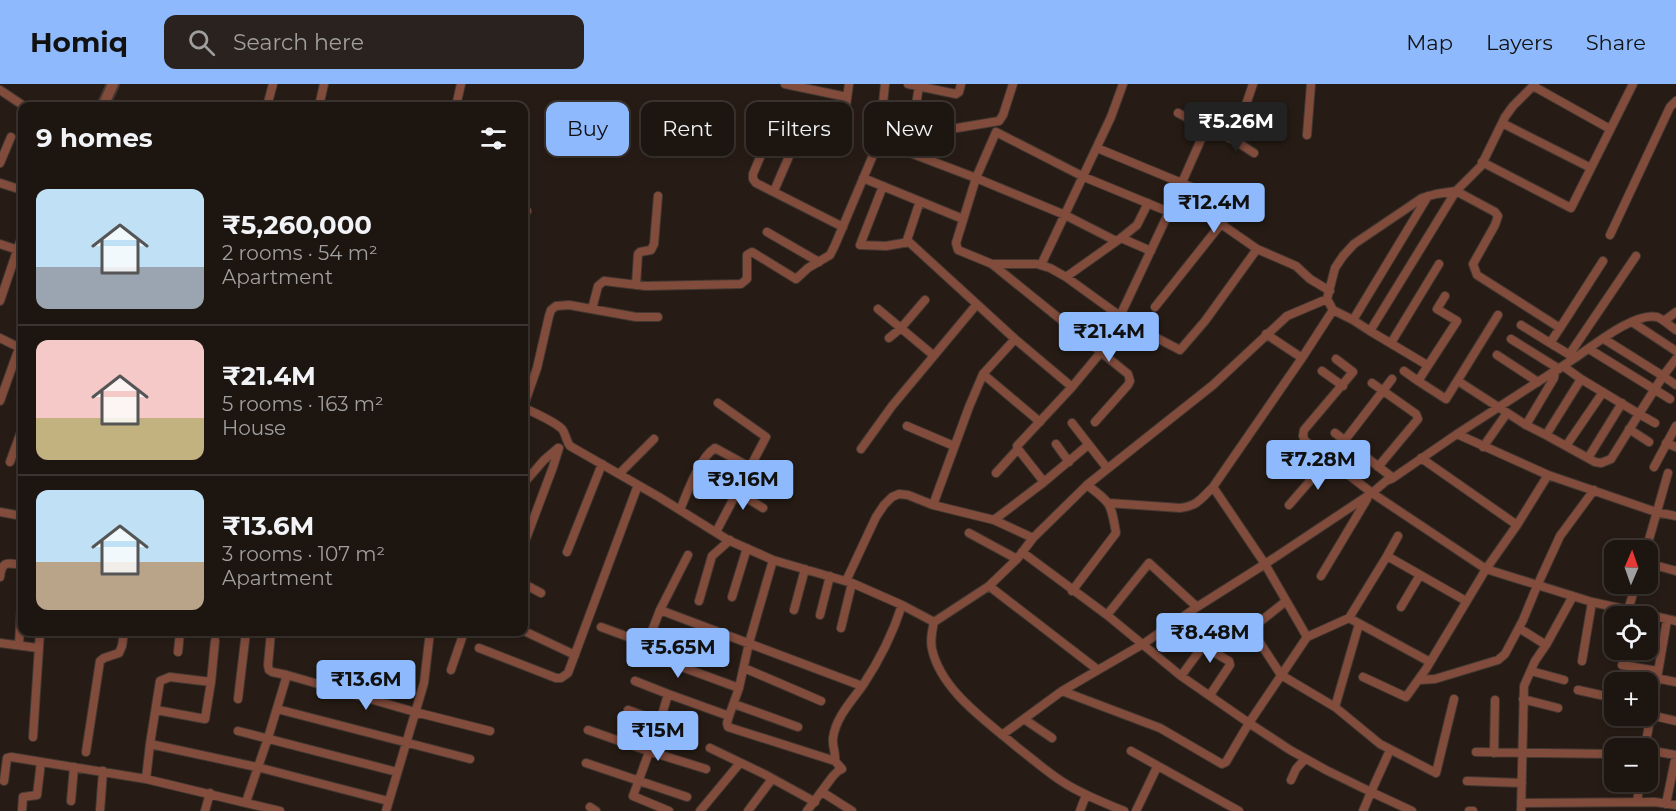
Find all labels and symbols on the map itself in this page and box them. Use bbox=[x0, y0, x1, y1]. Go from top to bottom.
pin: ₹5.26M bbox=[1187, 102, 1285, 153]
pin: ₹12.4M bbox=[1165, 183, 1263, 234]
pin: ₹21.4M bbox=[1060, 312, 1158, 363]
pin: ₹7.28M bbox=[1269, 440, 1367, 491]
pin: ₹9.16M bbox=[694, 460, 792, 511]
north arrow bbox=[1604, 540, 1658, 594]
pin: ₹8.48M bbox=[1161, 613, 1259, 664]
pin: ₹5.65M bbox=[629, 628, 727, 679]
pin: ₹13.6M bbox=[317, 660, 415, 711]
pin: ₹15M bbox=[622, 711, 694, 762]

